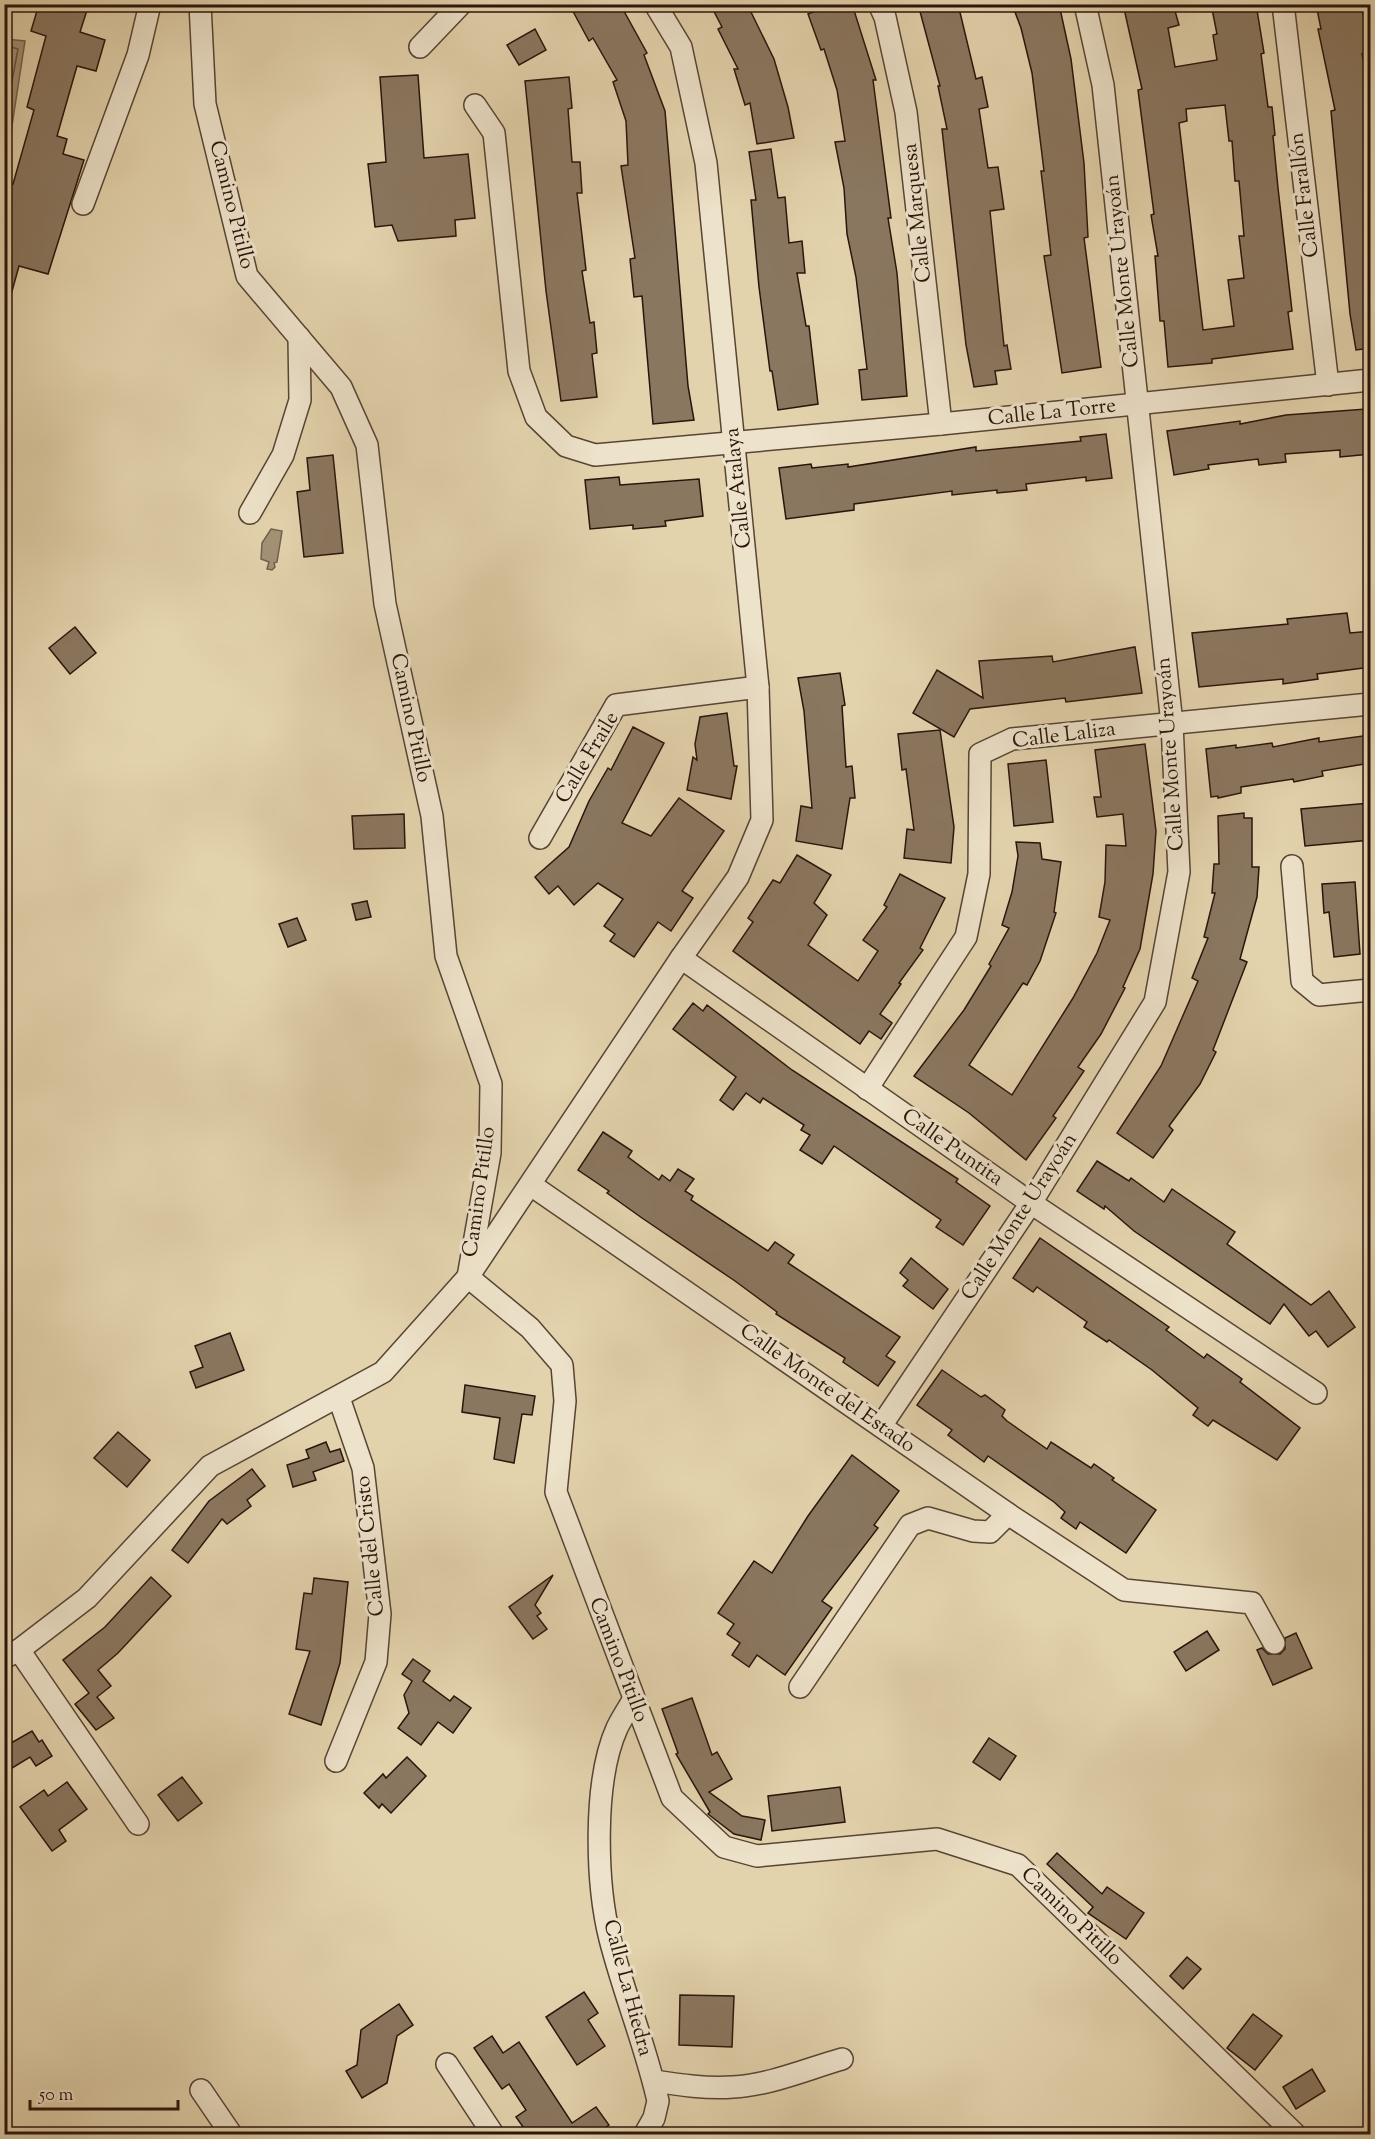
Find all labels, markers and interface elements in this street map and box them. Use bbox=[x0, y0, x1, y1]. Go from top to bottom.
street label: Calle Farallón bbox=[1282, 131, 1328, 259]
street label: Camino Pitillo bbox=[201, 138, 261, 272]
street label: Calle Marquesa bbox=[896, 142, 940, 284]
street label: Calle Monte Urayoán bbox=[1098, 173, 1148, 369]
street label: Calle La Torre bbox=[986, 391, 1118, 435]
street label: Calle Atalaya bbox=[718, 426, 760, 550]
street label: Camino Pitillo bbox=[382, 651, 438, 785]
street label: Calle Monte Urayoán bbox=[1149, 656, 1193, 852]
street label: Calle Fraile bbox=[549, 706, 627, 810]
street label: Calle Laliza bbox=[1011, 715, 1118, 757]
street label: Calle Puntita bbox=[895, 1102, 1009, 1194]
street label: Camino Pitillo bbox=[456, 1125, 504, 1259]
street label: Calle Monte Urayoán bbox=[955, 1127, 1085, 1307]
street label: Calle Monte del Estado bbox=[733, 1317, 921, 1461]
street label: Calle del Cristo bbox=[349, 1474, 393, 1618]
street label: Camino Pitillo bbox=[580, 1593, 656, 1727]
street label: Camino Pitillo bbox=[1013, 1861, 1129, 1973]
street label: Calle La Hiedra bbox=[594, 1916, 660, 2060]
scale bar bbox=[30, 2073, 178, 2111]
text: 50 m bbox=[38, 2083, 74, 2109]

